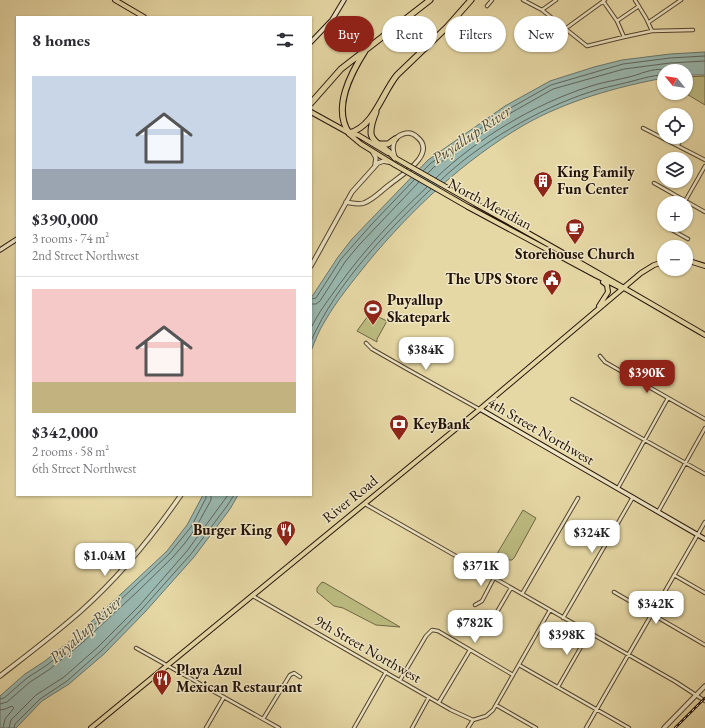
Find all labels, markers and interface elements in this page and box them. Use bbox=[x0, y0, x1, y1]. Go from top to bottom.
chip: Buy bbox=[324, 16, 374, 52]
chip: Rent bbox=[382, 16, 437, 52]
chip: Filters bbox=[445, 16, 506, 52]
chip: New bbox=[514, 16, 568, 52]
text: 8 homes bbox=[32, 29, 90, 51]
icon: filters bbox=[274, 29, 296, 51]
north arrow bbox=[657, 64, 693, 100]
map controls bbox=[657, 64, 693, 276]
water label: Puyallup River bbox=[427, 100, 516, 169]
icon: home bbox=[128, 102, 200, 174]
button: locate bbox=[657, 108, 693, 144]
button: layers bbox=[657, 152, 693, 188]
place label: King Family Fun Center bbox=[557, 162, 635, 198]
building icon: King Family Fun Center bbox=[532, 170, 554, 198]
street label: North Meridian bbox=[445, 173, 536, 234]
button: + bbox=[657, 196, 693, 232]
text: $390,000 bbox=[32, 208, 98, 230]
cafe icon: Storehouse Church bbox=[564, 217, 586, 245]
text: 3 rooms · 74 m² bbox=[32, 230, 109, 247]
button: − bbox=[657, 240, 693, 276]
place label: Storehouse Church bbox=[515, 244, 636, 263]
text: 2nd Street Northwest bbox=[32, 247, 139, 264]
public building icon: The UPS Store bbox=[541, 268, 563, 296]
place label: The UPS Store bbox=[445, 269, 538, 288]
place label: Puyallup Skatepark bbox=[387, 290, 451, 326]
sports icon: Puyallup Skatepark bbox=[362, 298, 384, 326]
icon: home bbox=[128, 315, 200, 387]
pin: $384K bbox=[398, 337, 454, 371]
text: $384K bbox=[408, 341, 444, 358]
pin: $390K bbox=[619, 360, 675, 394]
text: $390K bbox=[629, 364, 665, 381]
street label: 4th Street Northwest bbox=[484, 392, 598, 469]
bank icon: KeyBank bbox=[388, 413, 410, 441]
place label: KeyBank bbox=[413, 414, 471, 433]
text: $342,000 bbox=[32, 421, 98, 443]
text: 2 rooms · 58 m² bbox=[32, 443, 109, 460]
text: 6th Street Northwest bbox=[32, 460, 136, 477]
street label: River Road bbox=[318, 470, 382, 527]
restaurant icon: Burger King bbox=[275, 519, 297, 547]
place label: Burger King bbox=[193, 520, 272, 539]
pin: $324K bbox=[564, 520, 620, 554]
text: $324K bbox=[574, 524, 610, 541]
pin: $1.04M bbox=[72, 543, 138, 577]
text: $1.04M bbox=[84, 547, 126, 564]
pin: $371K bbox=[453, 553, 509, 587]
text: $371K bbox=[463, 557, 499, 574]
water label: Puyallup River bbox=[44, 590, 127, 668]
pin: $342K bbox=[628, 591, 684, 625]
text: $342K bbox=[638, 595, 674, 612]
street label: 9th Street Northwest bbox=[311, 610, 425, 687]
pin: $782K bbox=[447, 610, 503, 644]
text: $782K bbox=[457, 614, 493, 631]
pin: $398K bbox=[539, 622, 595, 656]
text: $398K bbox=[549, 626, 585, 643]
place label: Playa Azul Mexican Restaurant bbox=[176, 660, 303, 696]
restaurant icon: Playa Azul Mexican Restaurant bbox=[151, 668, 173, 696]

